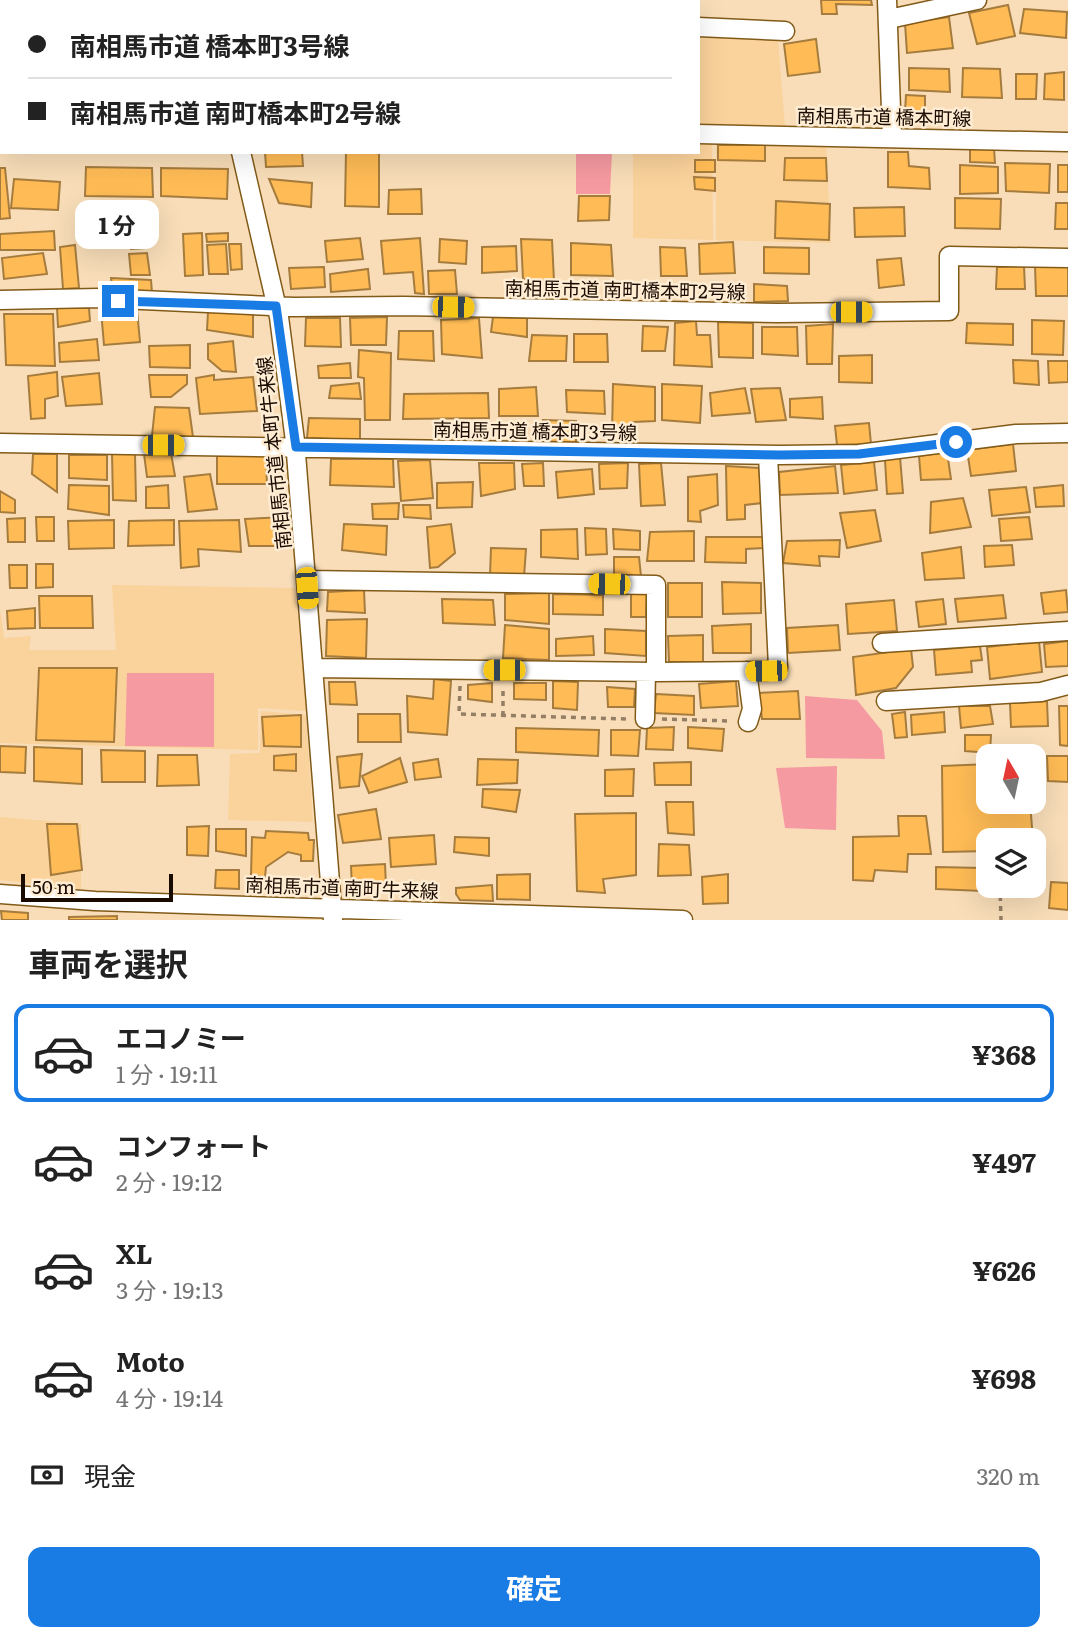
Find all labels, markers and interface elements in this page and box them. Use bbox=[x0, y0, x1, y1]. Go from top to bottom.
text: 南相馬市道 橋本町3号線 bbox=[70, 25, 350, 64]
text: 南相馬市道 南町橋本町2号線 bbox=[70, 92, 401, 131]
street label: 南相馬市道 橋本町線 bbox=[796, 100, 972, 132]
callout: 1 分 bbox=[76, 200, 160, 248]
text: 1 分 bbox=[98, 207, 136, 241]
street label: 南相馬市道 南町橋本町2号線 bbox=[504, 273, 746, 305]
route end bbox=[102, 285, 134, 317]
car bbox=[432, 296, 475, 318]
car bbox=[831, 302, 873, 323]
street label: 南相馬市道 本町牛来線 bbox=[249, 355, 297, 551]
street label: 南相馬市道 橋本町3号線 bbox=[433, 414, 637, 446]
route start bbox=[940, 426, 972, 458]
car bbox=[143, 435, 185, 456]
car bbox=[296, 566, 319, 610]
car bbox=[588, 573, 631, 595]
car bbox=[484, 660, 526, 681]
car bbox=[745, 660, 788, 682]
north arrow bbox=[976, 744, 1046, 814]
map controls bbox=[976, 744, 1046, 898]
button: layers bbox=[976, 828, 1046, 898]
street label: 南相馬市道 南町牛来線 bbox=[245, 870, 439, 904]
scale bar bbox=[21, 871, 173, 903]
text: 50 m bbox=[32, 872, 75, 900]
text: 車両を選択 bbox=[28, 938, 188, 986]
text: エコノミー bbox=[116, 1017, 246, 1056]
icon: car bbox=[32, 1022, 95, 1085]
text: ¥368 bbox=[972, 1034, 1036, 1073]
text: 1 分 · 19:11 bbox=[116, 1056, 218, 1090]
text: コンフォート bbox=[116, 1125, 271, 1164]
icon: car bbox=[32, 1130, 95, 1193]
text: ¥497 bbox=[972, 1142, 1036, 1181]
text: 2 分 · 19:12 bbox=[116, 1164, 222, 1198]
text: XL bbox=[116, 1233, 153, 1272]
icon: car bbox=[32, 1238, 95, 1301]
text: ¥626 bbox=[972, 1250, 1036, 1289]
text: 3 分 · 19:13 bbox=[116, 1272, 224, 1306]
text: Moto bbox=[116, 1341, 185, 1380]
icon: car bbox=[32, 1346, 95, 1409]
text: ¥698 bbox=[971, 1358, 1036, 1397]
text: 4 分 · 19:14 bbox=[116, 1380, 223, 1414]
text: 現金 bbox=[84, 1455, 136, 1494]
icon: cash bbox=[28, 1456, 66, 1494]
text: 320 m bbox=[976, 1458, 1040, 1492]
button: 確定 bbox=[28, 1547, 1040, 1627]

